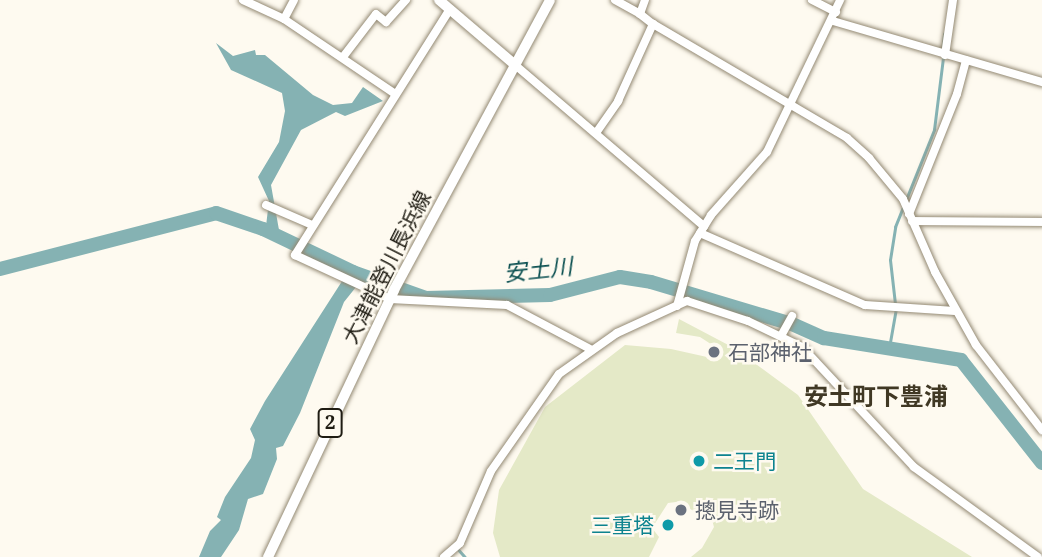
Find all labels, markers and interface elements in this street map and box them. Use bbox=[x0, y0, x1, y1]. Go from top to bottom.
street label: 大津能登川長浜線 bbox=[337, 186, 435, 348]
water label: 安土川 bbox=[502, 252, 574, 286]
place label: 石部神社 bbox=[728, 339, 812, 365]
marker: 石部神社 bbox=[706, 344, 722, 360]
district label: 安土町下豊浦 bbox=[804, 382, 948, 410]
road number: 2 bbox=[316, 408, 344, 438]
place label: 二王門 bbox=[713, 448, 776, 474]
marker: 二王門 bbox=[691, 453, 707, 469]
place label: 摠見寺跡 bbox=[695, 497, 779, 523]
marker: 摠見寺跡 bbox=[673, 502, 689, 518]
place label: 三重塔 bbox=[591, 512, 654, 538]
marker: 三重塔 bbox=[660, 517, 676, 533]

